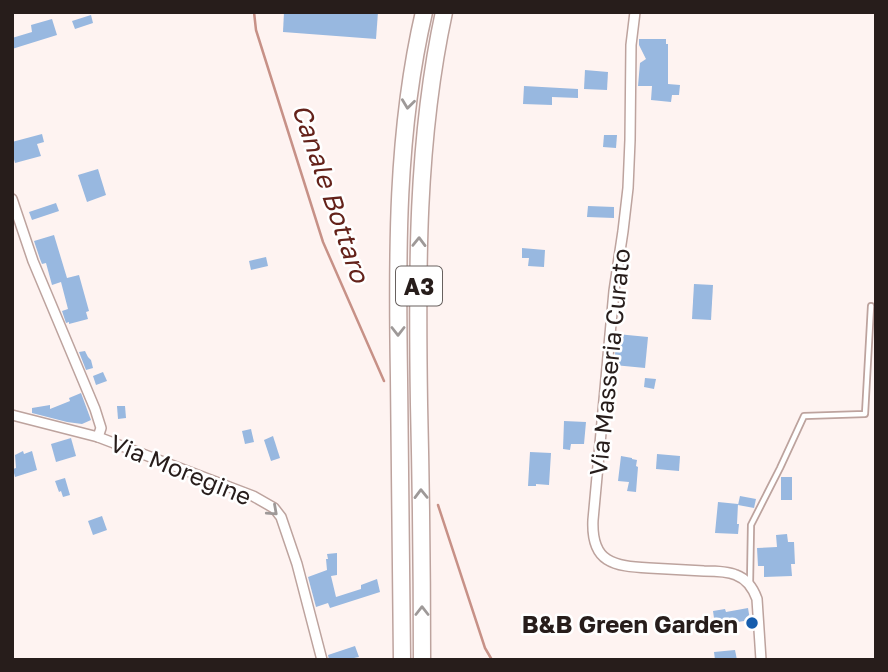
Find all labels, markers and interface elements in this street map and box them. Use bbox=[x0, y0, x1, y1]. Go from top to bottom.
one-way arrow bbox=[400, 98, 415, 109]
water label: Canale Bottaro bbox=[286, 100, 376, 288]
one-way arrow bbox=[411, 236, 427, 247]
street label: Via Masseria Curato bbox=[583, 247, 635, 477]
road number: A3 bbox=[396, 266, 442, 306]
one-way arrow bbox=[390, 326, 406, 336]
street label: Via Moregine bbox=[106, 427, 256, 511]
one-way arrow bbox=[413, 488, 429, 499]
one-way arrow bbox=[265, 503, 278, 515]
one-way arrow bbox=[414, 605, 430, 616]
place label: B&B Green Garden bbox=[522, 609, 738, 638]
marker: B&B Green Garden bbox=[744, 615, 760, 631]

